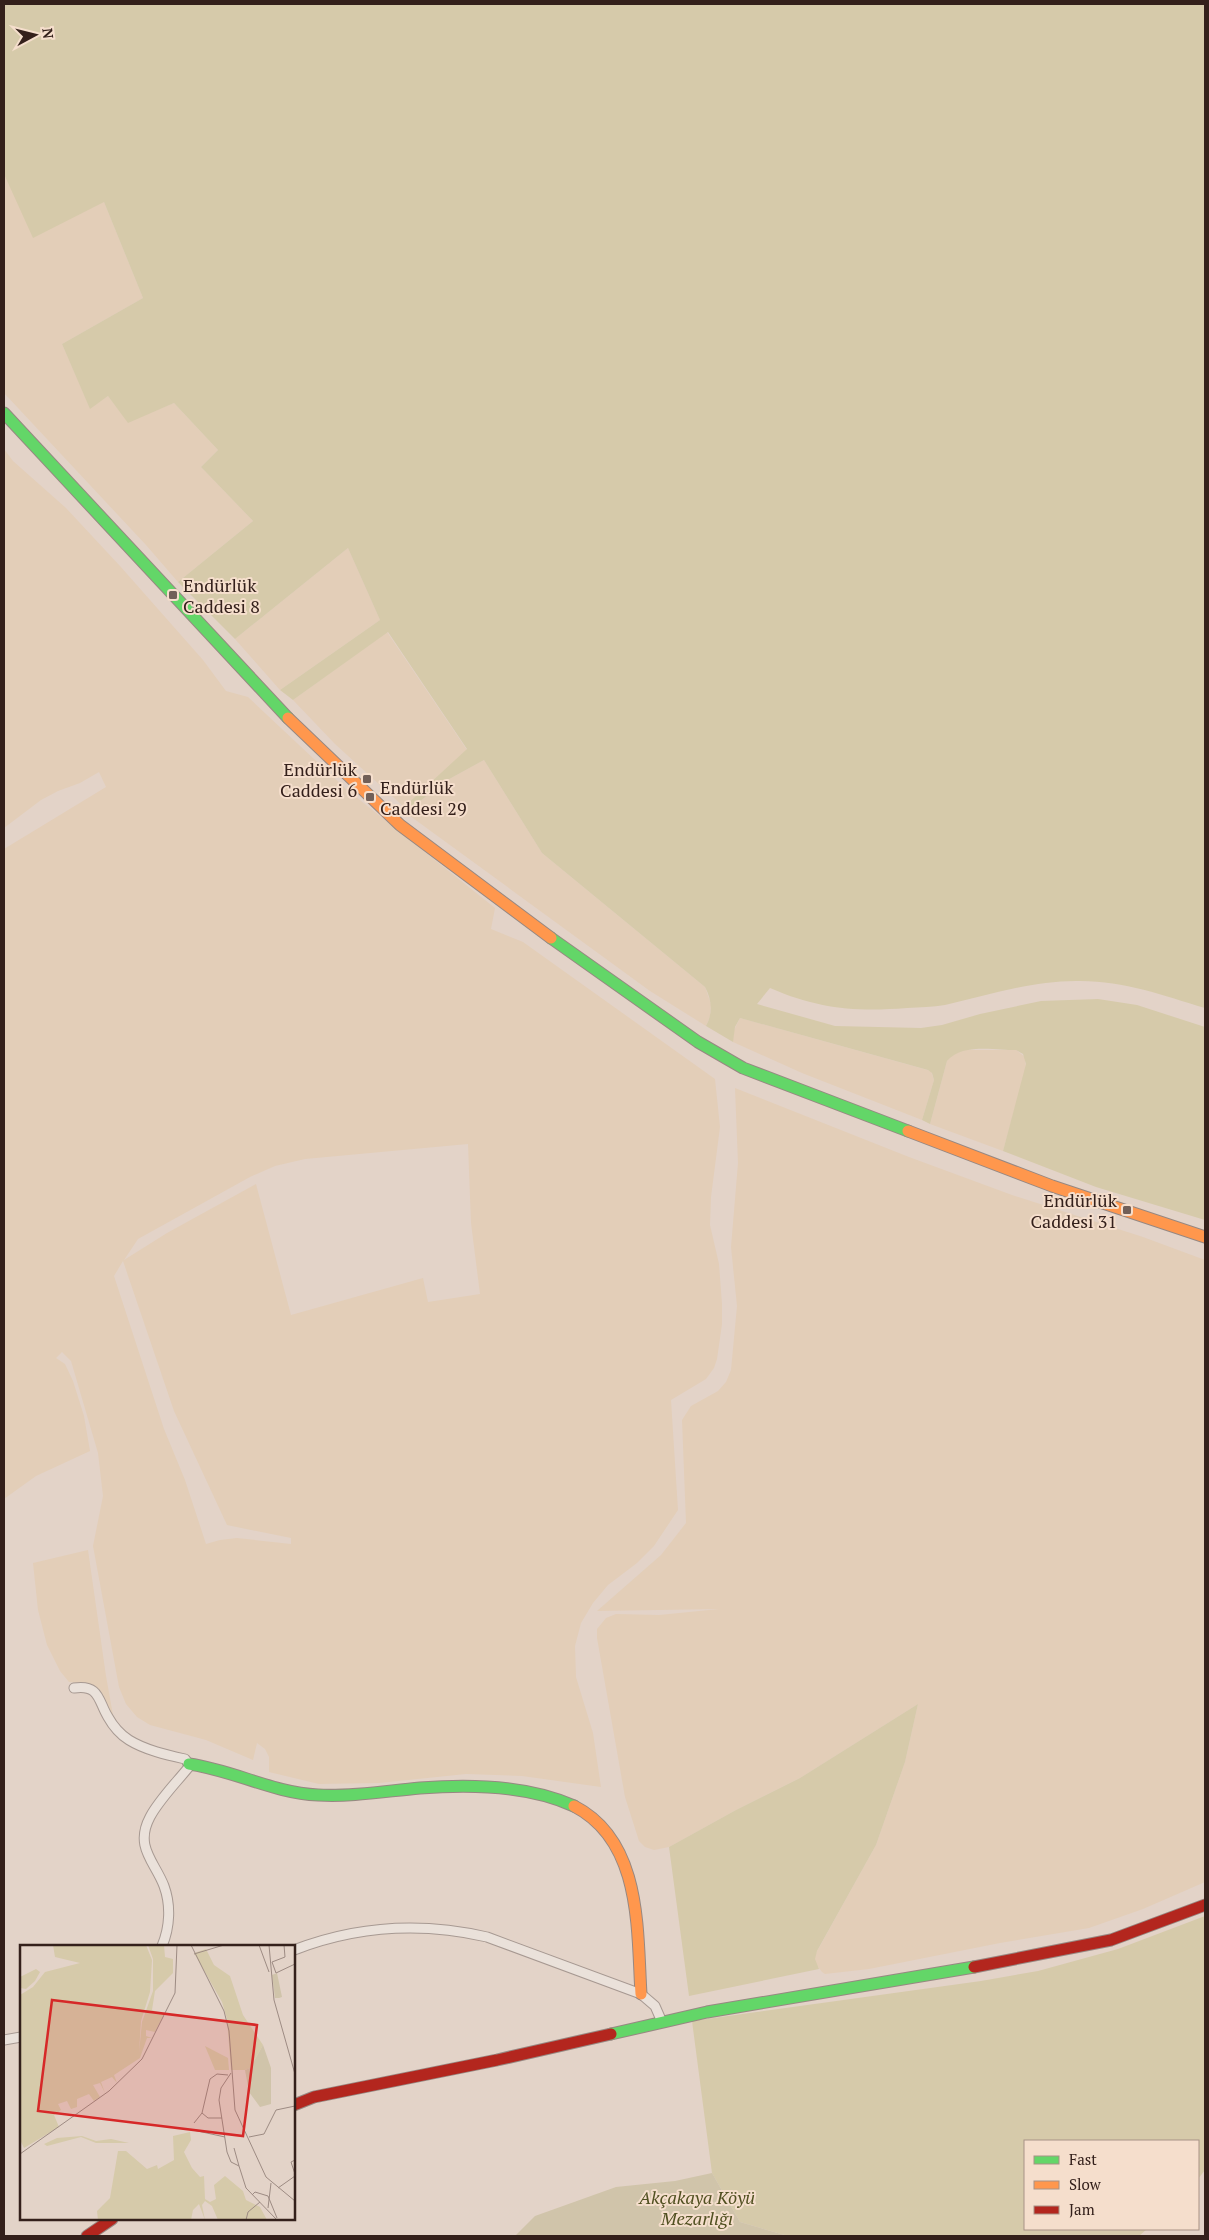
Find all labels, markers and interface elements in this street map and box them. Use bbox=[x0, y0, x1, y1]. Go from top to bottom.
north arrow bbox=[10, 10, 60, 60]
text: N bbox=[38, 27, 59, 40]
place label: Endürlük Caddesi 8 bbox=[183, 573, 260, 618]
marker: Endürlük Caddesi 8 bbox=[167, 589, 179, 601]
place label: Endürlük Caddesi 6 bbox=[280, 757, 358, 802]
marker: Endürlük Caddesi 6 bbox=[361, 773, 373, 785]
place label: Endürlük Caddesi 29 bbox=[380, 775, 467, 820]
marker: Endürlük Caddesi 29 bbox=[364, 791, 376, 803]
place label: Endürlük Caddesi 31 bbox=[1031, 1188, 1118, 1233]
marker: Endürlük Caddesi 31 bbox=[1121, 1204, 1133, 1216]
inset map bbox=[20, 1945, 295, 2220]
legend bbox=[1024, 2140, 1199, 2230]
text: Fast bbox=[1069, 2149, 1097, 2169]
text: Slow bbox=[1069, 2174, 1102, 2194]
park label: Akçakaya Köyü Mezarlığı bbox=[638, 2185, 755, 2230]
text: Jam bbox=[1069, 2199, 1095, 2219]

